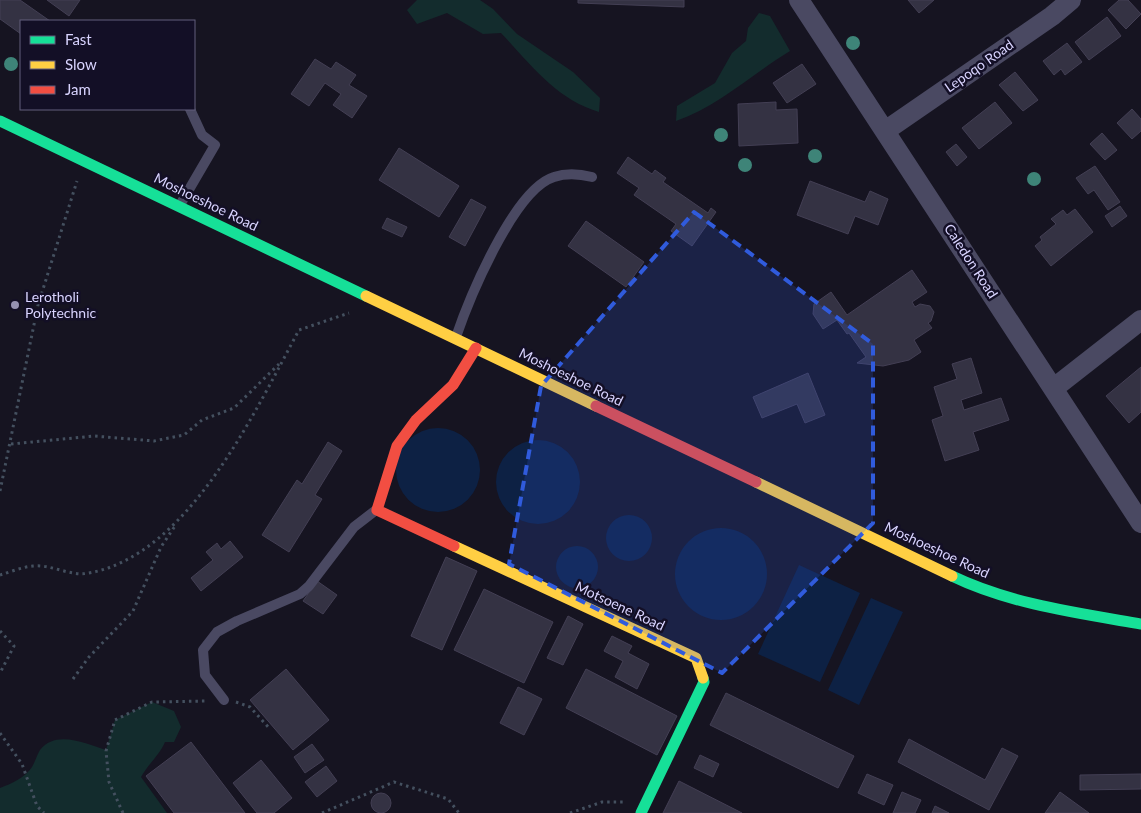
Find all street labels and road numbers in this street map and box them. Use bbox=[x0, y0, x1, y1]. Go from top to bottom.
street label: Lepoqo Road bbox=[941, 36, 1016, 96]
street label: Moshoeshoe Road bbox=[151, 169, 261, 234]
street label: Caledon Road bbox=[941, 220, 1002, 301]
street label: Moshoeshoe Road bbox=[516, 344, 626, 409]
street label: Moshoeshoe Road bbox=[882, 518, 992, 581]
street label: Motsoene Road bbox=[573, 577, 668, 634]

